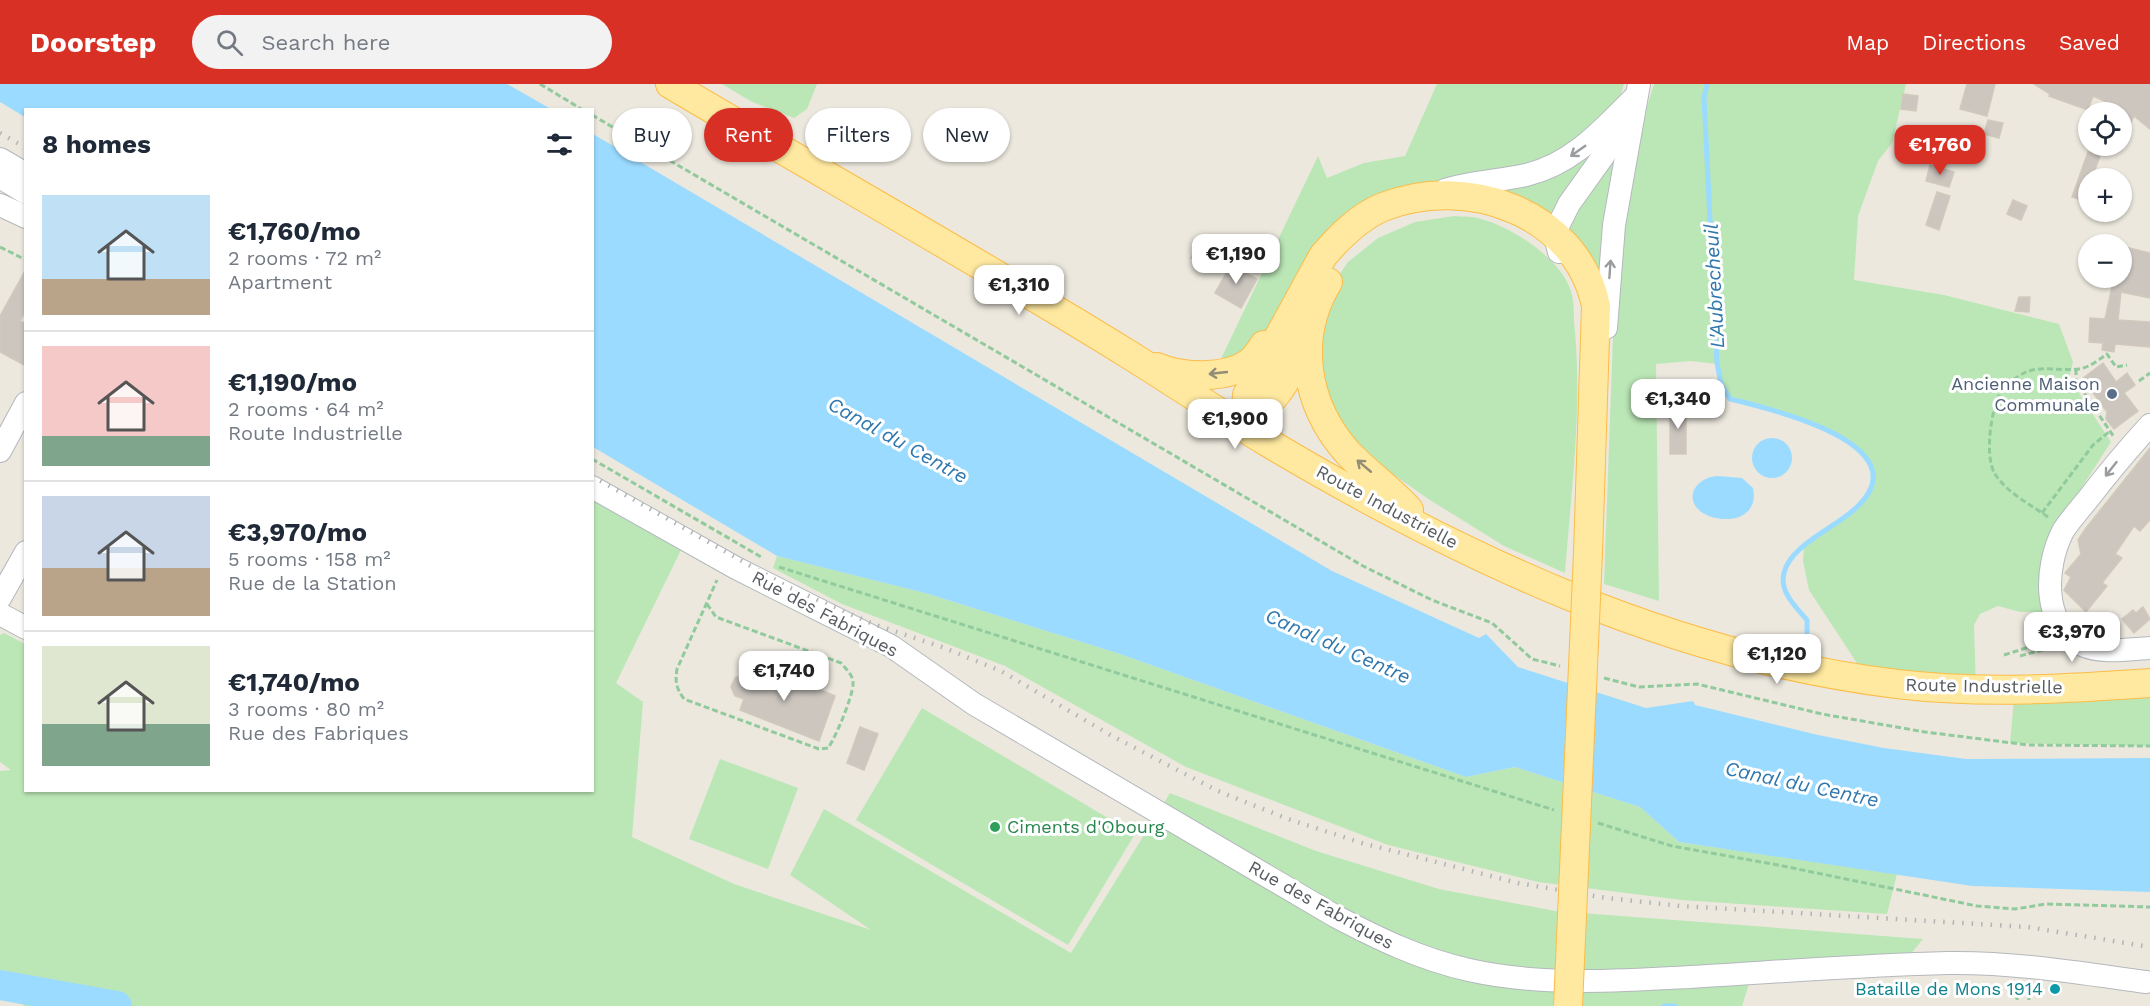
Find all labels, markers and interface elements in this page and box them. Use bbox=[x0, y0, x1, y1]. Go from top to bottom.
search box bbox=[192, 15, 612, 69]
text: Doorstep bbox=[30, 26, 156, 59]
icon: search bbox=[213, 26, 246, 59]
text: Search here bbox=[261, 30, 390, 55]
text: Map bbox=[1846, 30, 1889, 55]
text: Directions bbox=[1922, 30, 2026, 55]
text: Saved bbox=[2059, 30, 2120, 55]
map controls bbox=[2078, 102, 2132, 288]
button: locate bbox=[2078, 102, 2132, 156]
chip: Buy bbox=[612, 108, 692, 162]
chip: Rent bbox=[704, 108, 793, 162]
chip: Filters bbox=[805, 108, 911, 162]
chip: New bbox=[923, 108, 1010, 162]
pin: €1,760 bbox=[1891, 125, 1989, 176]
icon: filters bbox=[543, 128, 576, 161]
text: 8 homes bbox=[42, 129, 151, 159]
text: €1,760 bbox=[1908, 132, 1972, 156]
one-way arrow bbox=[1571, 145, 1587, 157]
button: + bbox=[2078, 168, 2132, 222]
text: €1,760/mo bbox=[228, 216, 361, 246]
icon: home bbox=[90, 219, 162, 291]
water label: L'Aubrecheuil bbox=[1699, 223, 1729, 349]
pin: €1,190 bbox=[1187, 234, 1285, 285]
button: − bbox=[2078, 234, 2132, 288]
text: €1,190 bbox=[1206, 241, 1266, 265]
text: 2 rooms · 72 m² bbox=[228, 246, 381, 270]
one-way arrow bbox=[1605, 259, 1616, 279]
pin: €1,310 bbox=[970, 265, 1068, 316]
text: Apartment bbox=[228, 270, 332, 294]
text: €1,310 bbox=[988, 272, 1050, 296]
text: €1,190/mo bbox=[228, 367, 357, 397]
one-way arrow bbox=[1209, 368, 1229, 379]
icon: home bbox=[90, 370, 162, 442]
place label: Ancienne Maison Communale bbox=[1951, 373, 2100, 415]
pin: €1,340 bbox=[1629, 379, 1727, 430]
text: €1,340 bbox=[1645, 386, 1711, 410]
marker: Ancienne Maison Communale bbox=[2105, 387, 2119, 401]
water label: Canal du Centre bbox=[824, 392, 972, 488]
text: 2 rooms · 64 m² bbox=[228, 397, 384, 421]
pin: €1,900 bbox=[1186, 399, 1284, 450]
text: €1,900 bbox=[1202, 406, 1268, 430]
text: Route Industrielle bbox=[228, 421, 403, 445]
one-way arrow bbox=[1357, 459, 1372, 473]
street label: Route Industrielle bbox=[1313, 460, 1462, 553]
one-way arrow bbox=[2105, 461, 2118, 477]
text: €3,970/mo bbox=[228, 517, 367, 547]
icon: home bbox=[90, 520, 162, 592]
text: 5 rooms · 158 m² bbox=[228, 547, 391, 571]
street label: Rue des Fabriques bbox=[749, 566, 902, 661]
text: Rue de la Station bbox=[228, 571, 397, 595]
water label: Canal du Centre bbox=[1262, 603, 1414, 689]
pin: €3,970 bbox=[2023, 612, 2121, 663]
text: €3,970 bbox=[2038, 619, 2106, 643]
pin: €1,120 bbox=[1728, 634, 1826, 685]
text: €1,120 bbox=[1747, 641, 1807, 665]
pin: €1,740 bbox=[735, 651, 833, 702]
text: €1,740 bbox=[753, 658, 815, 682]
text: €1,740/mo bbox=[228, 667, 360, 697]
icon: home bbox=[90, 670, 162, 742]
street label: Route Industrielle bbox=[1905, 674, 2063, 697]
text: 3 rooms · 80 m² bbox=[228, 697, 384, 721]
text: Rue des Fabriques bbox=[228, 721, 409, 745]
water label: Canal du Centre bbox=[1723, 756, 1881, 812]
place label: Ciments d'Obourg bbox=[1007, 816, 1165, 837]
marker: Ciments d'Obourg bbox=[988, 820, 1002, 834]
street label: Rue des Fabriques bbox=[1245, 856, 1397, 953]
place label: Bataille de Mons 1914 bbox=[1855, 978, 2043, 999]
marker: Bataille de Mons 1914 bbox=[2048, 982, 2062, 996]

